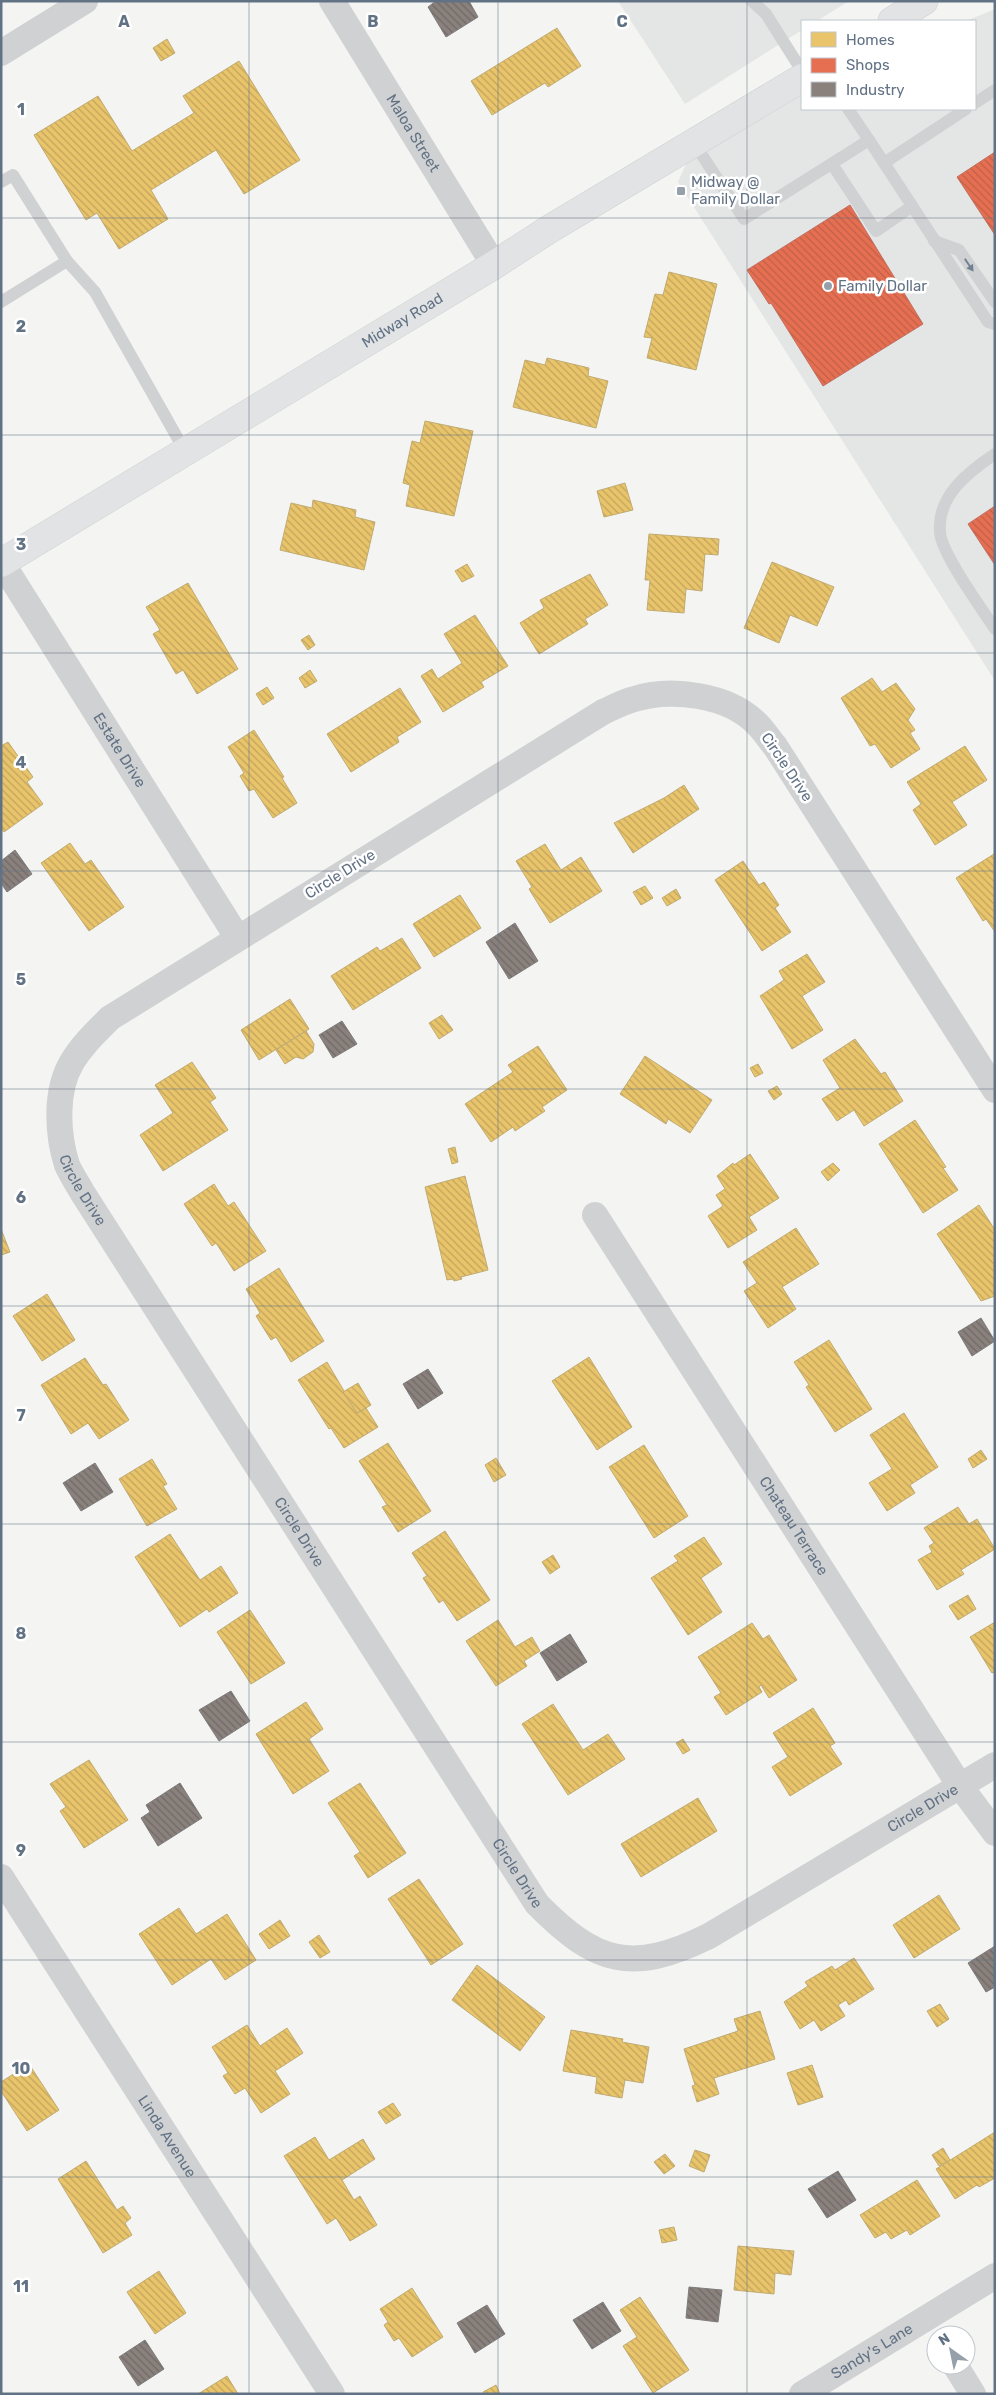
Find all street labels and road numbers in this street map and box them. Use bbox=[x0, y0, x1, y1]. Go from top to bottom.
street label: Maloa Street bbox=[382, 91, 444, 175]
street label: Midway Road bbox=[359, 289, 446, 352]
street label: Estate Drive bbox=[89, 709, 150, 791]
street label: Circle Drive bbox=[757, 729, 817, 805]
street label: Circle Drive bbox=[302, 845, 378, 903]
street label: Circle Drive bbox=[55, 1153, 110, 1229]
street label: Chateau Terrace bbox=[755, 1473, 832, 1579]
street label: Circle Drive bbox=[270, 1494, 328, 1570]
street label: Circle Drive bbox=[884, 1780, 961, 1836]
street label: Circle Drive bbox=[488, 1835, 546, 1911]
street label: Linda Avenue bbox=[134, 2092, 200, 2181]
street label: Sandy's Lane bbox=[828, 2319, 916, 2383]

